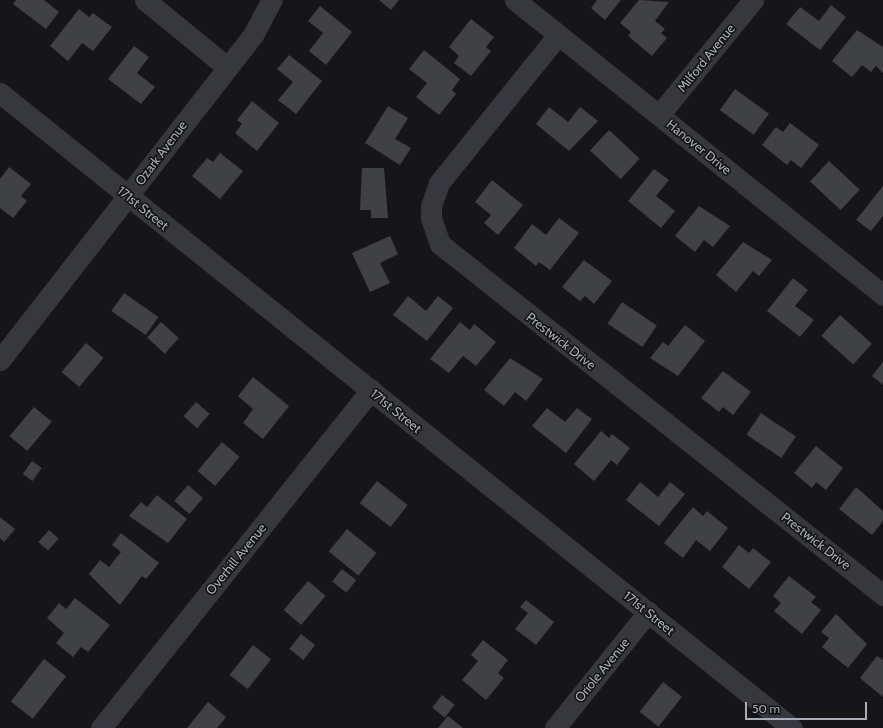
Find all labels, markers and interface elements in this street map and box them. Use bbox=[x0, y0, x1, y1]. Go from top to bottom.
street label: Milford Avenue bbox=[674, 21, 738, 95]
street label: Hanover Drive bbox=[664, 116, 734, 178]
street label: Ozark Avenue bbox=[132, 118, 190, 188]
street label: 171st Street bbox=[114, 183, 172, 233]
street label: Prestwick Drive bbox=[523, 309, 599, 373]
street label: 171st Street bbox=[367, 386, 425, 436]
street label: Prestwick Drive bbox=[778, 509, 854, 573]
street label: Overhill Avenue bbox=[203, 520, 269, 598]
street label: 171st Street bbox=[620, 588, 678, 638]
street label: Oriole Avenue bbox=[571, 635, 633, 705]
scale bar bbox=[747, 694, 869, 720]
text: 50 m bbox=[752, 701, 780, 716]

